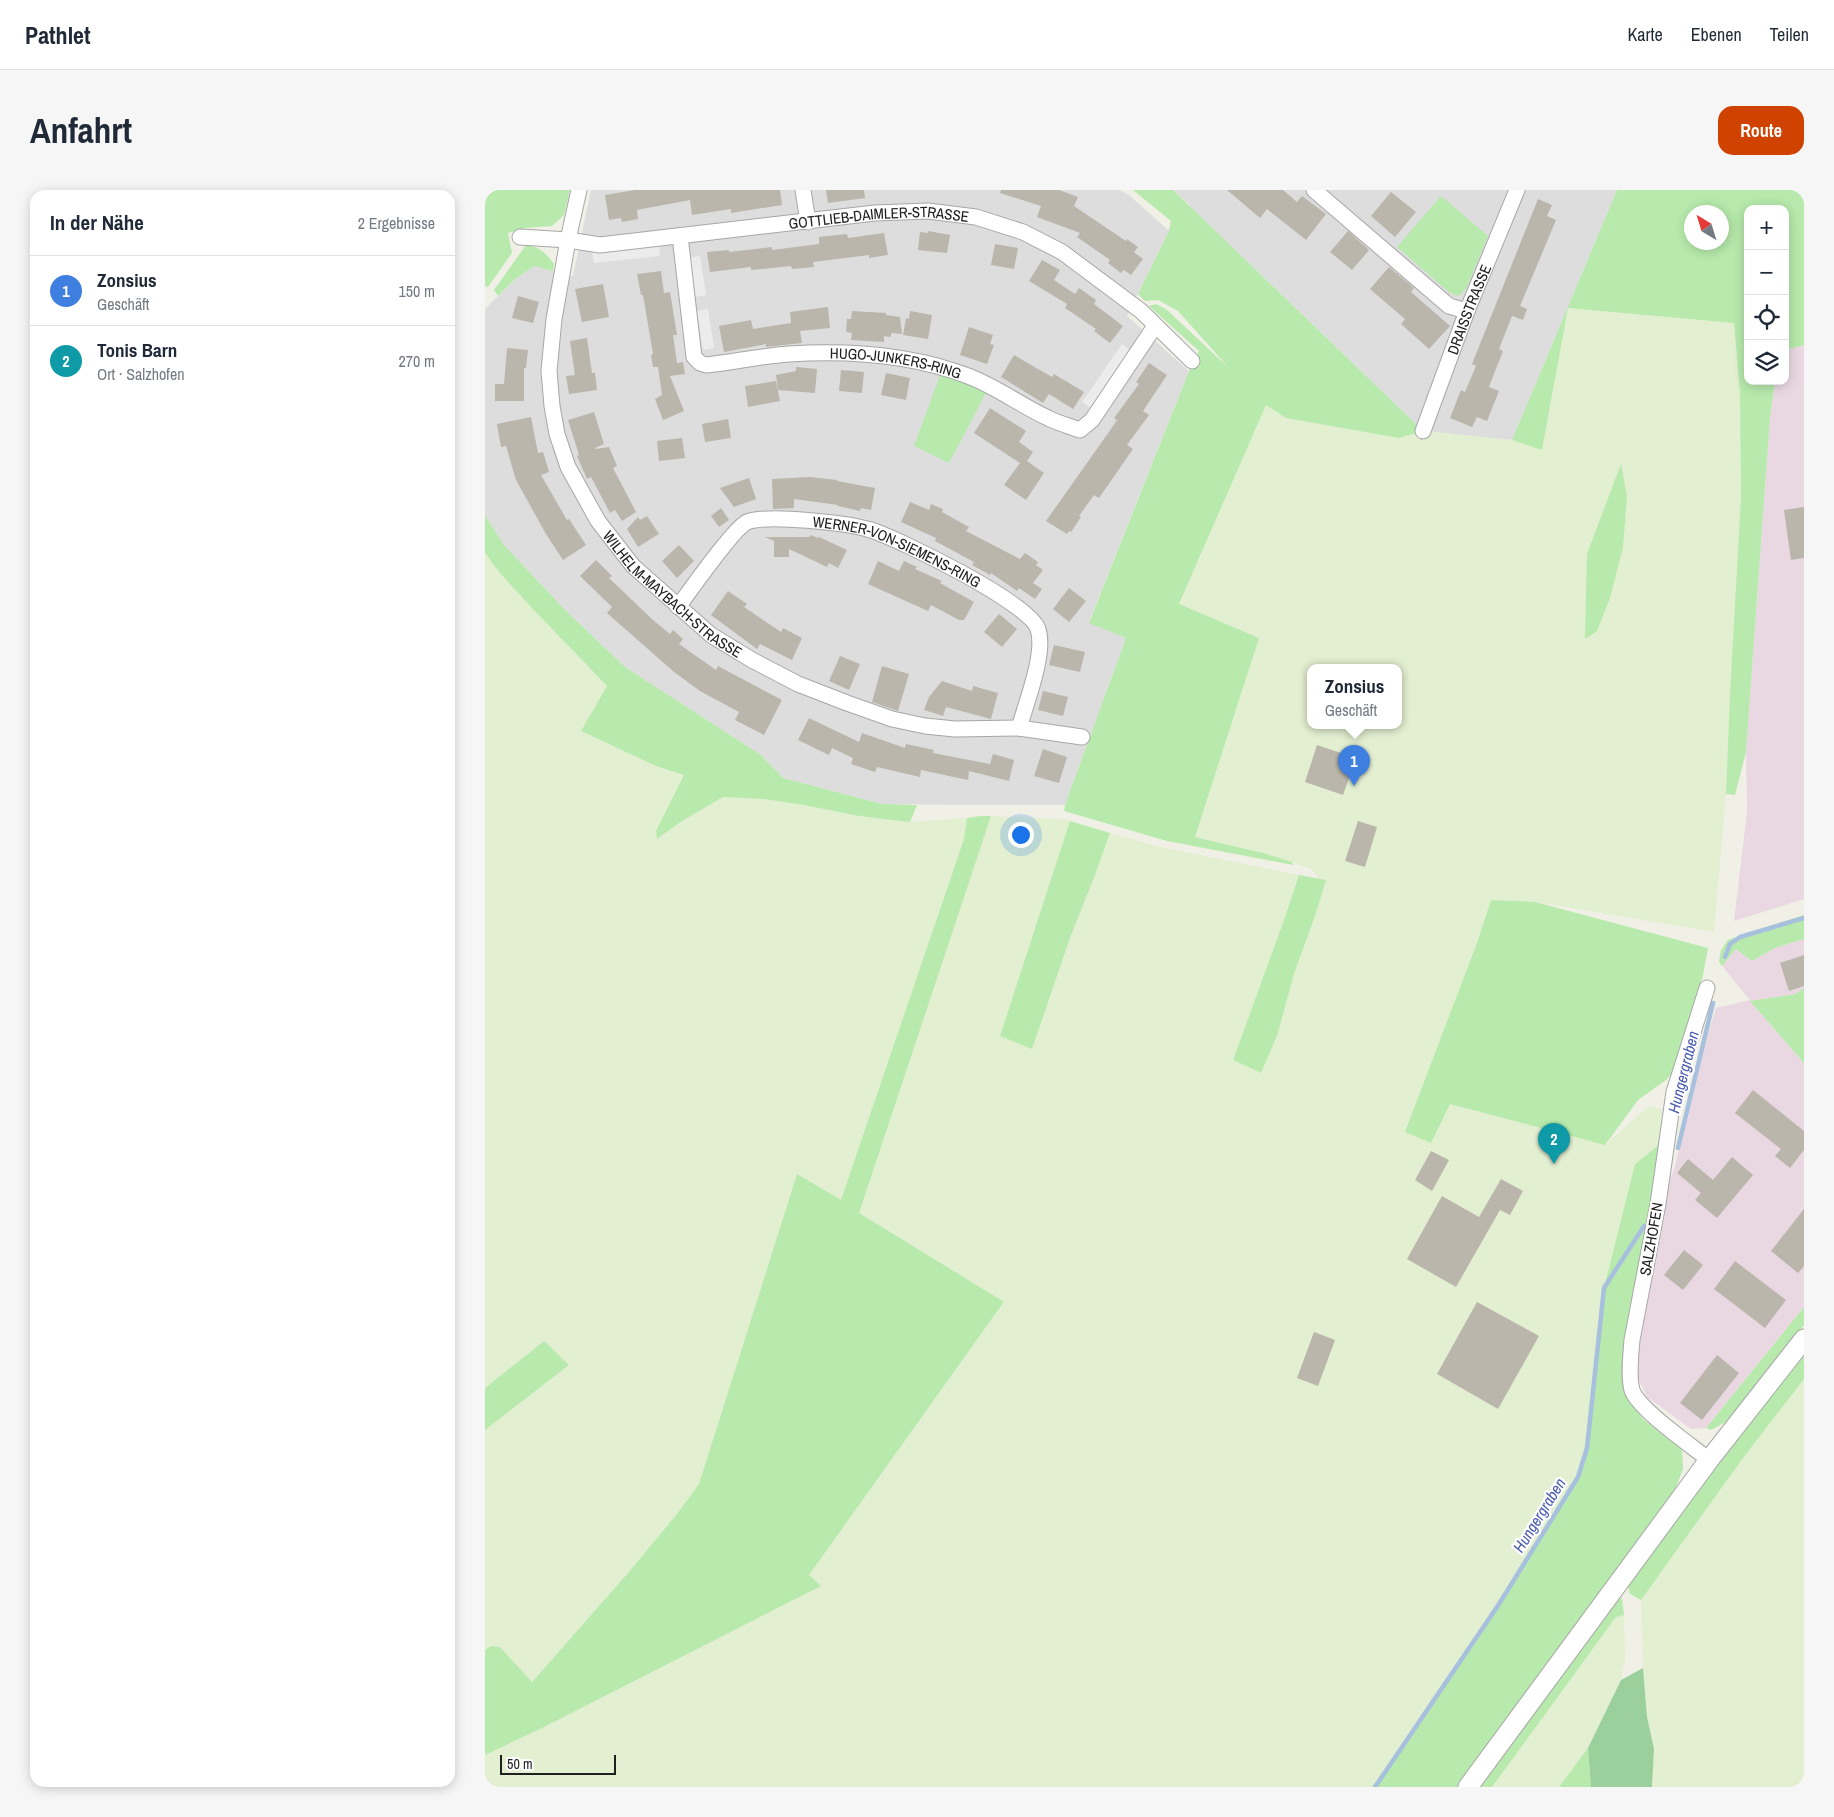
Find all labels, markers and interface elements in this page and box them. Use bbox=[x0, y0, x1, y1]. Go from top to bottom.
text: Pathlet bbox=[25, 19, 91, 51]
text: Karte bbox=[1627, 22, 1663, 47]
text: Ebenen bbox=[1691, 22, 1742, 47]
text: Teilen bbox=[1770, 22, 1809, 47]
button: Route bbox=[1718, 106, 1804, 155]
text: Anfahrt bbox=[30, 107, 132, 154]
street label: GOTTLIEB-DAIMLER-STRASSE bbox=[787, 201, 970, 233]
north arrow bbox=[1684, 205, 1729, 250]
map controls bbox=[1744, 205, 1789, 385]
button: + bbox=[1744, 205, 1789, 250]
text: In der Nähe bbox=[50, 208, 144, 237]
text: 2 Ergebnisse bbox=[358, 212, 435, 234]
button: − bbox=[1744, 250, 1789, 295]
street label: DRAISSTRASSE bbox=[1442, 261, 1496, 357]
text: Zonsius bbox=[97, 267, 157, 293]
text: 1 bbox=[62, 280, 70, 302]
text: 150 m bbox=[399, 280, 435, 302]
text: Geschäft bbox=[97, 293, 150, 315]
button: locate bbox=[1744, 295, 1789, 340]
text: Tonis Barn bbox=[97, 337, 177, 363]
button: layers bbox=[1744, 340, 1789, 385]
street label: HUGO-JUNKERS-RING bbox=[830, 342, 964, 383]
text: 2 bbox=[62, 350, 70, 372]
text: 270 m bbox=[399, 350, 435, 372]
text: Ort · Salzhofen bbox=[97, 363, 185, 385]
street label: WERNER-VON-SIEMENS-RING bbox=[812, 510, 985, 592]
street label: WILHELM-MAYBACH-STRASSE bbox=[598, 526, 746, 662]
popup bbox=[1307, 664, 1402, 729]
text: Zonsius bbox=[1325, 673, 1384, 699]
text: Geschäft bbox=[1325, 699, 1377, 721]
pin: 1 bbox=[1338, 745, 1370, 786]
your location bbox=[1008, 822, 1034, 848]
water label: Hungergraben bbox=[1662, 1029, 1704, 1115]
pin: 2 bbox=[1538, 1123, 1570, 1164]
street label: SALZHOFEN bbox=[1634, 1201, 1668, 1277]
water label: Hungergraben bbox=[1507, 1474, 1571, 1556]
scale bar bbox=[500, 1752, 616, 1775]
text: 50 m bbox=[507, 1755, 533, 1773]

